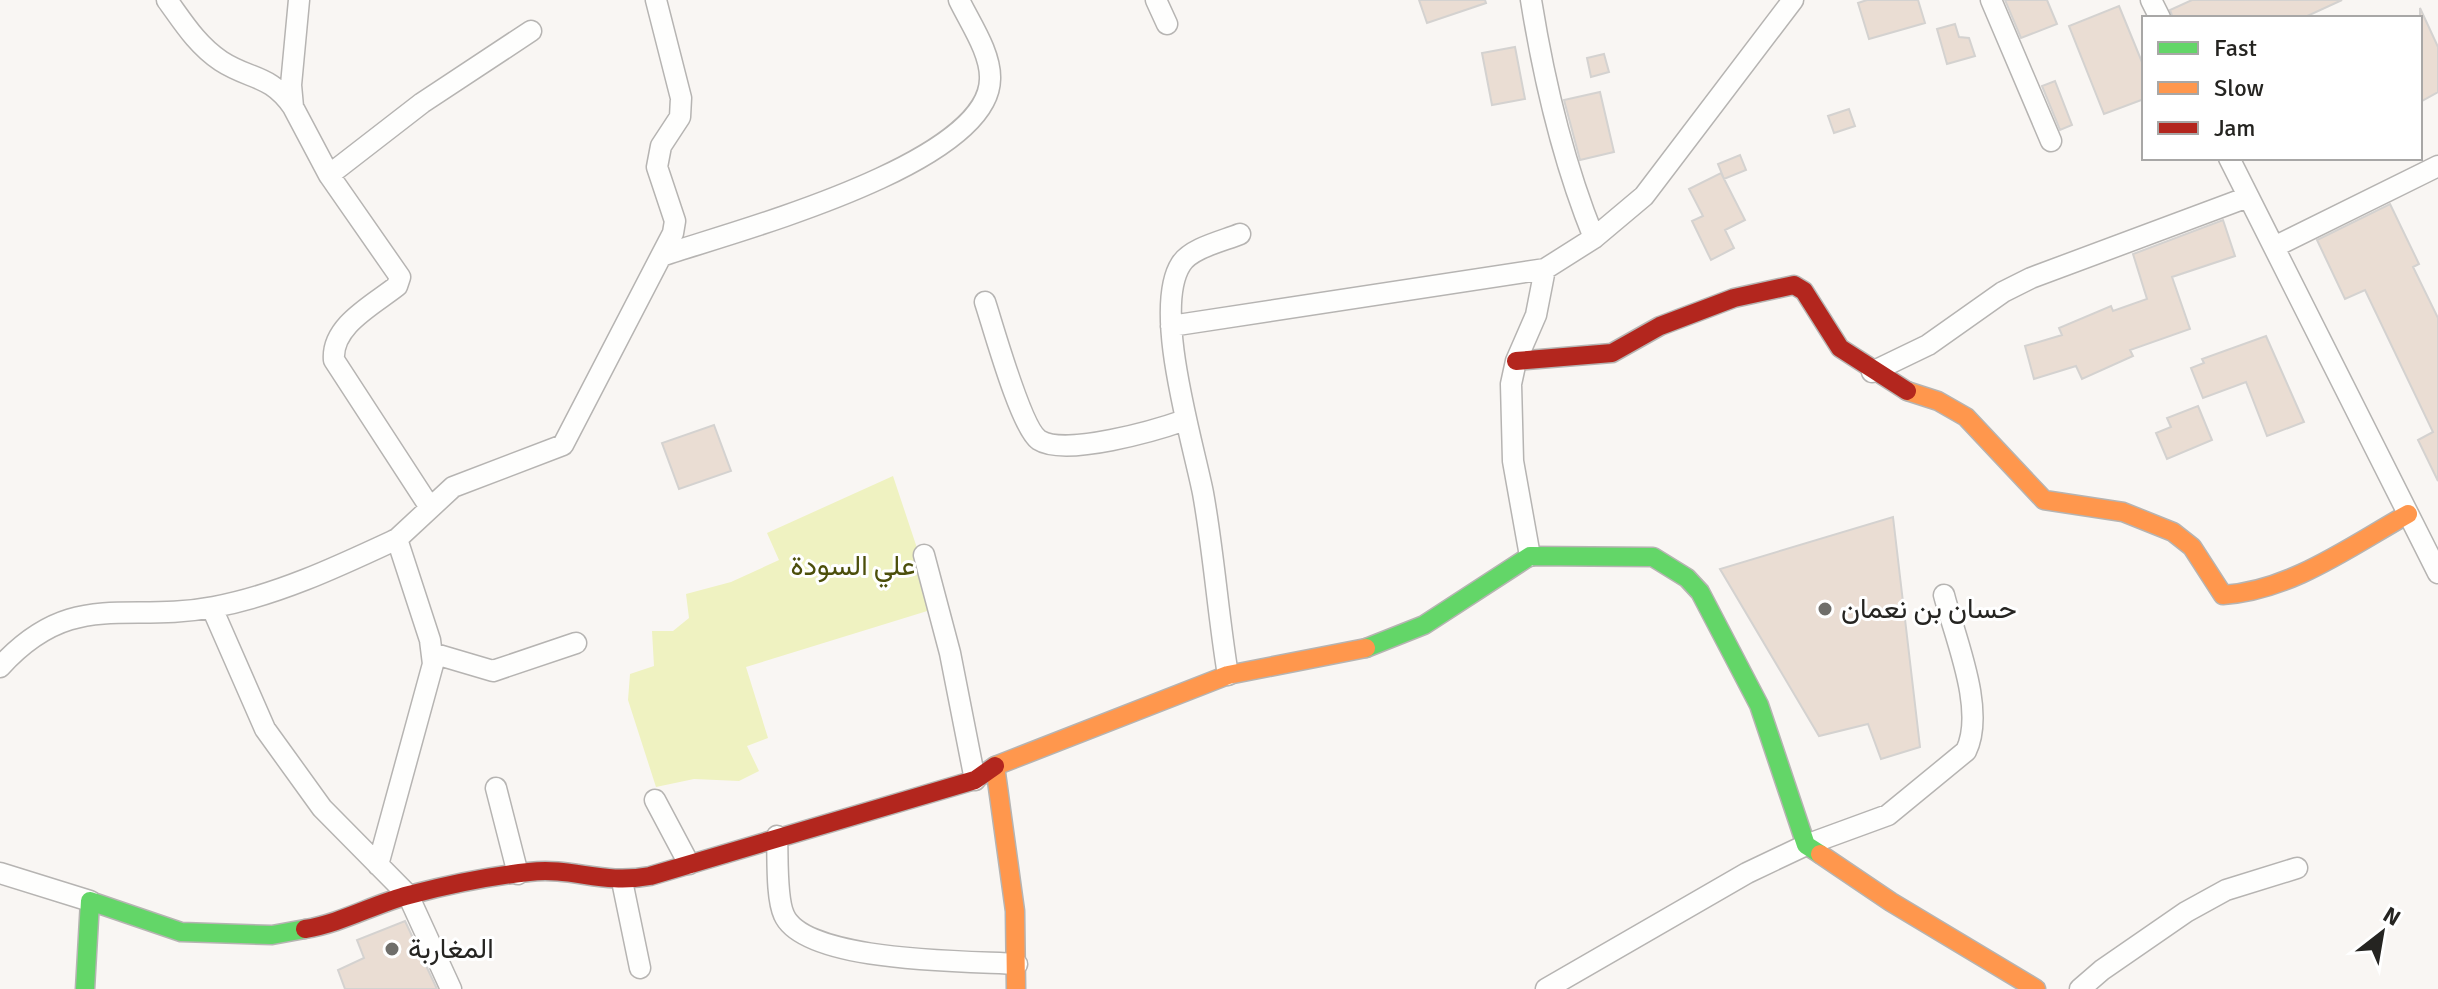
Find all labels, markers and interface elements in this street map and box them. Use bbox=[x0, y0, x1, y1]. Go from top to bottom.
legend bbox=[2142, 16, 2422, 160]
text: Fast bbox=[2214, 33, 2257, 63]
text: Slow bbox=[2214, 73, 2264, 103]
text: Jam bbox=[2214, 113, 2255, 143]
park label: علي السودة bbox=[791, 549, 915, 588]
place label: حسان بن نعمان bbox=[1841, 592, 2017, 626]
marker: حسان بن نعمان bbox=[1816, 600, 1834, 618]
north arrow bbox=[2342, 893, 2422, 973]
text: N bbox=[2379, 901, 2406, 932]
place label: المغاربة bbox=[408, 932, 494, 966]
marker: المغاربة bbox=[383, 940, 401, 958]

